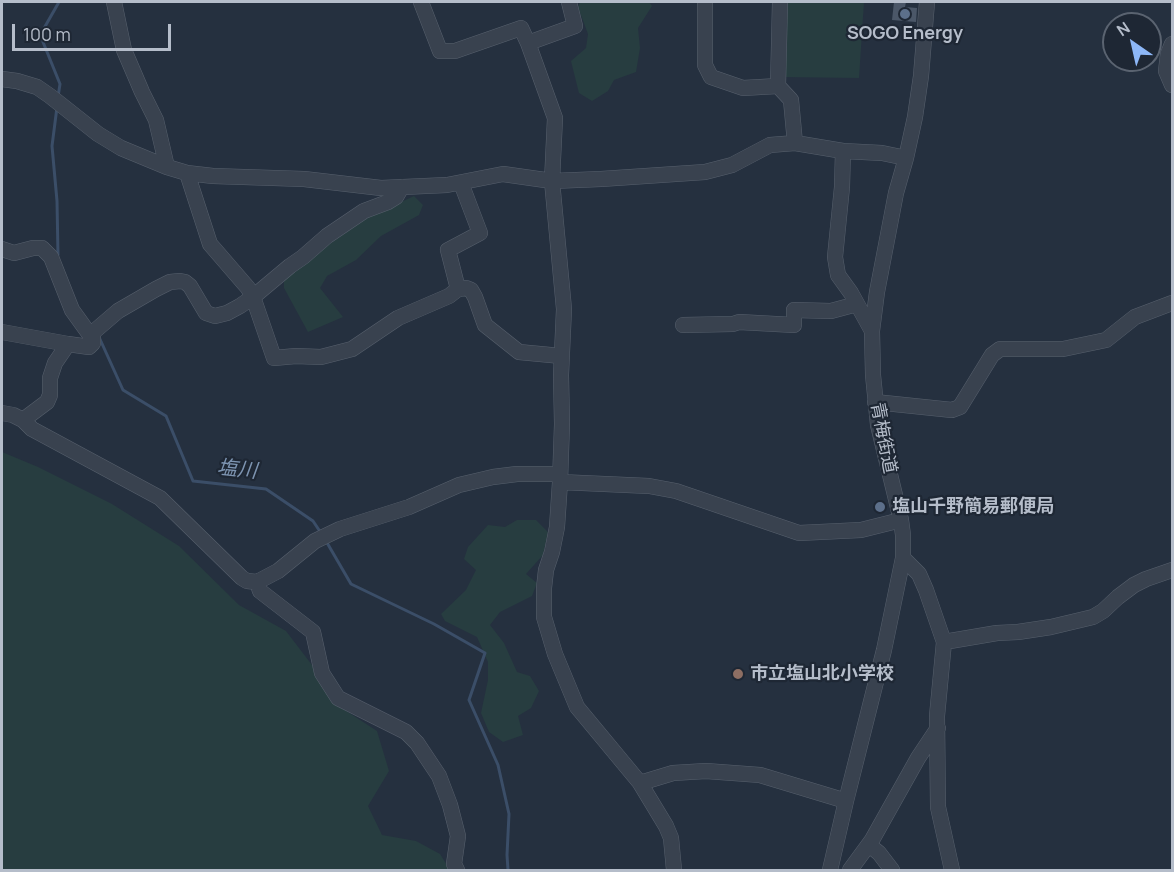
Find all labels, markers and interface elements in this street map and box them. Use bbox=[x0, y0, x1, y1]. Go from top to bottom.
marker: SOGO Energy bbox=[898, 7, 912, 21]
scale bar bbox=[15, 12, 174, 50]
north arrow bbox=[1102, 12, 1162, 72]
text: N bbox=[1112, 16, 1134, 41]
text: 100 m bbox=[23, 22, 71, 46]
place label: SOGO Energy bbox=[847, 23, 963, 45]
street label: 青梅街道 bbox=[866, 401, 900, 475]
water label: 塩川 bbox=[216, 456, 258, 484]
place label: 塩山千野簡易郵便局 bbox=[892, 496, 1054, 518]
marker: 塩山千野簡易郵便局 bbox=[873, 500, 887, 514]
place label: 市立塩山北小学校 bbox=[750, 663, 894, 685]
marker: 市立塩山北小学校 bbox=[731, 667, 745, 681]

